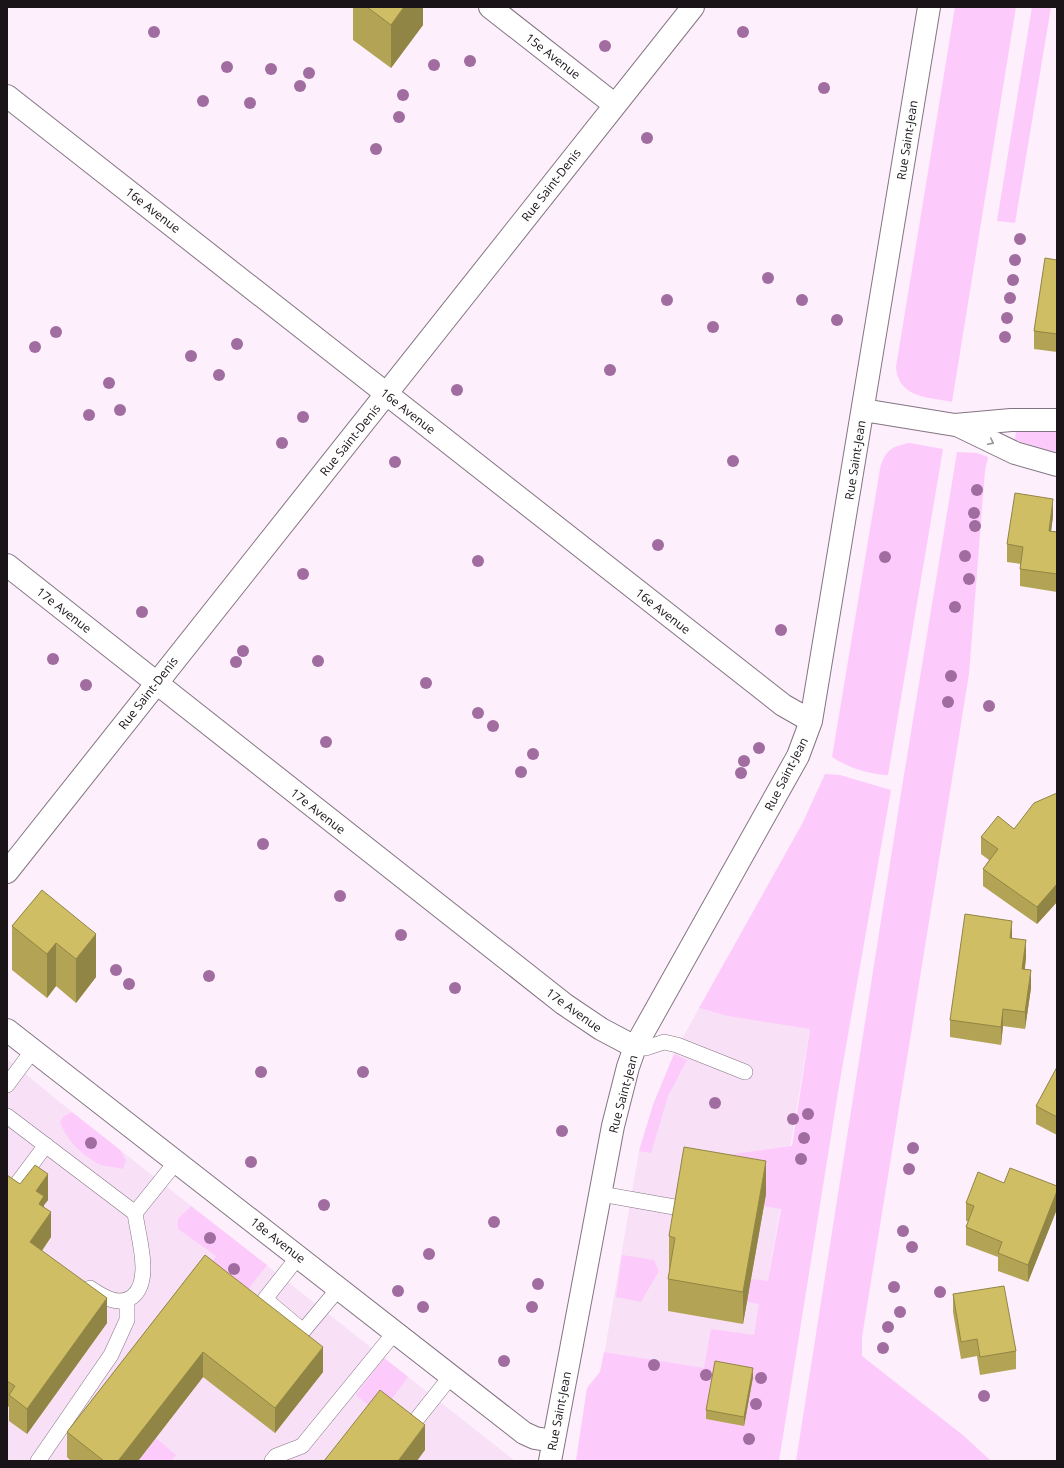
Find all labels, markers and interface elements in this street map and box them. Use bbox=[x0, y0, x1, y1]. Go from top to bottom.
street label: 15e Avenue bbox=[522, 29, 584, 83]
street label: Rue Saint-Jean bbox=[892, 99, 922, 181]
street label: Rue Saint-Denis bbox=[517, 145, 585, 225]
street label: 16e Avenue bbox=[122, 183, 184, 237]
street label: 16e Avenue bbox=[377, 384, 439, 438]
street label: Rue Saint-Denis bbox=[316, 400, 384, 480]
street label: Rue Saint-Jean bbox=[840, 419, 870, 501]
one-way arrow bbox=[986, 437, 994, 445]
street label: 17e Avenue bbox=[33, 583, 95, 637]
street label: 16e Avenue bbox=[632, 584, 694, 638]
street label: Rue Saint-Denis bbox=[114, 653, 182, 733]
street label: Rue Saint-Jean bbox=[760, 734, 812, 814]
street label: 17e Avenue bbox=[287, 784, 349, 838]
street label: 17e Avenue bbox=[543, 984, 606, 1036]
street label: Rue Saint-Jean bbox=[604, 1053, 642, 1135]
street label: 18e Avenue bbox=[247, 1213, 309, 1267]
street label: Rue Saint-Jean bbox=[543, 1370, 575, 1452]

